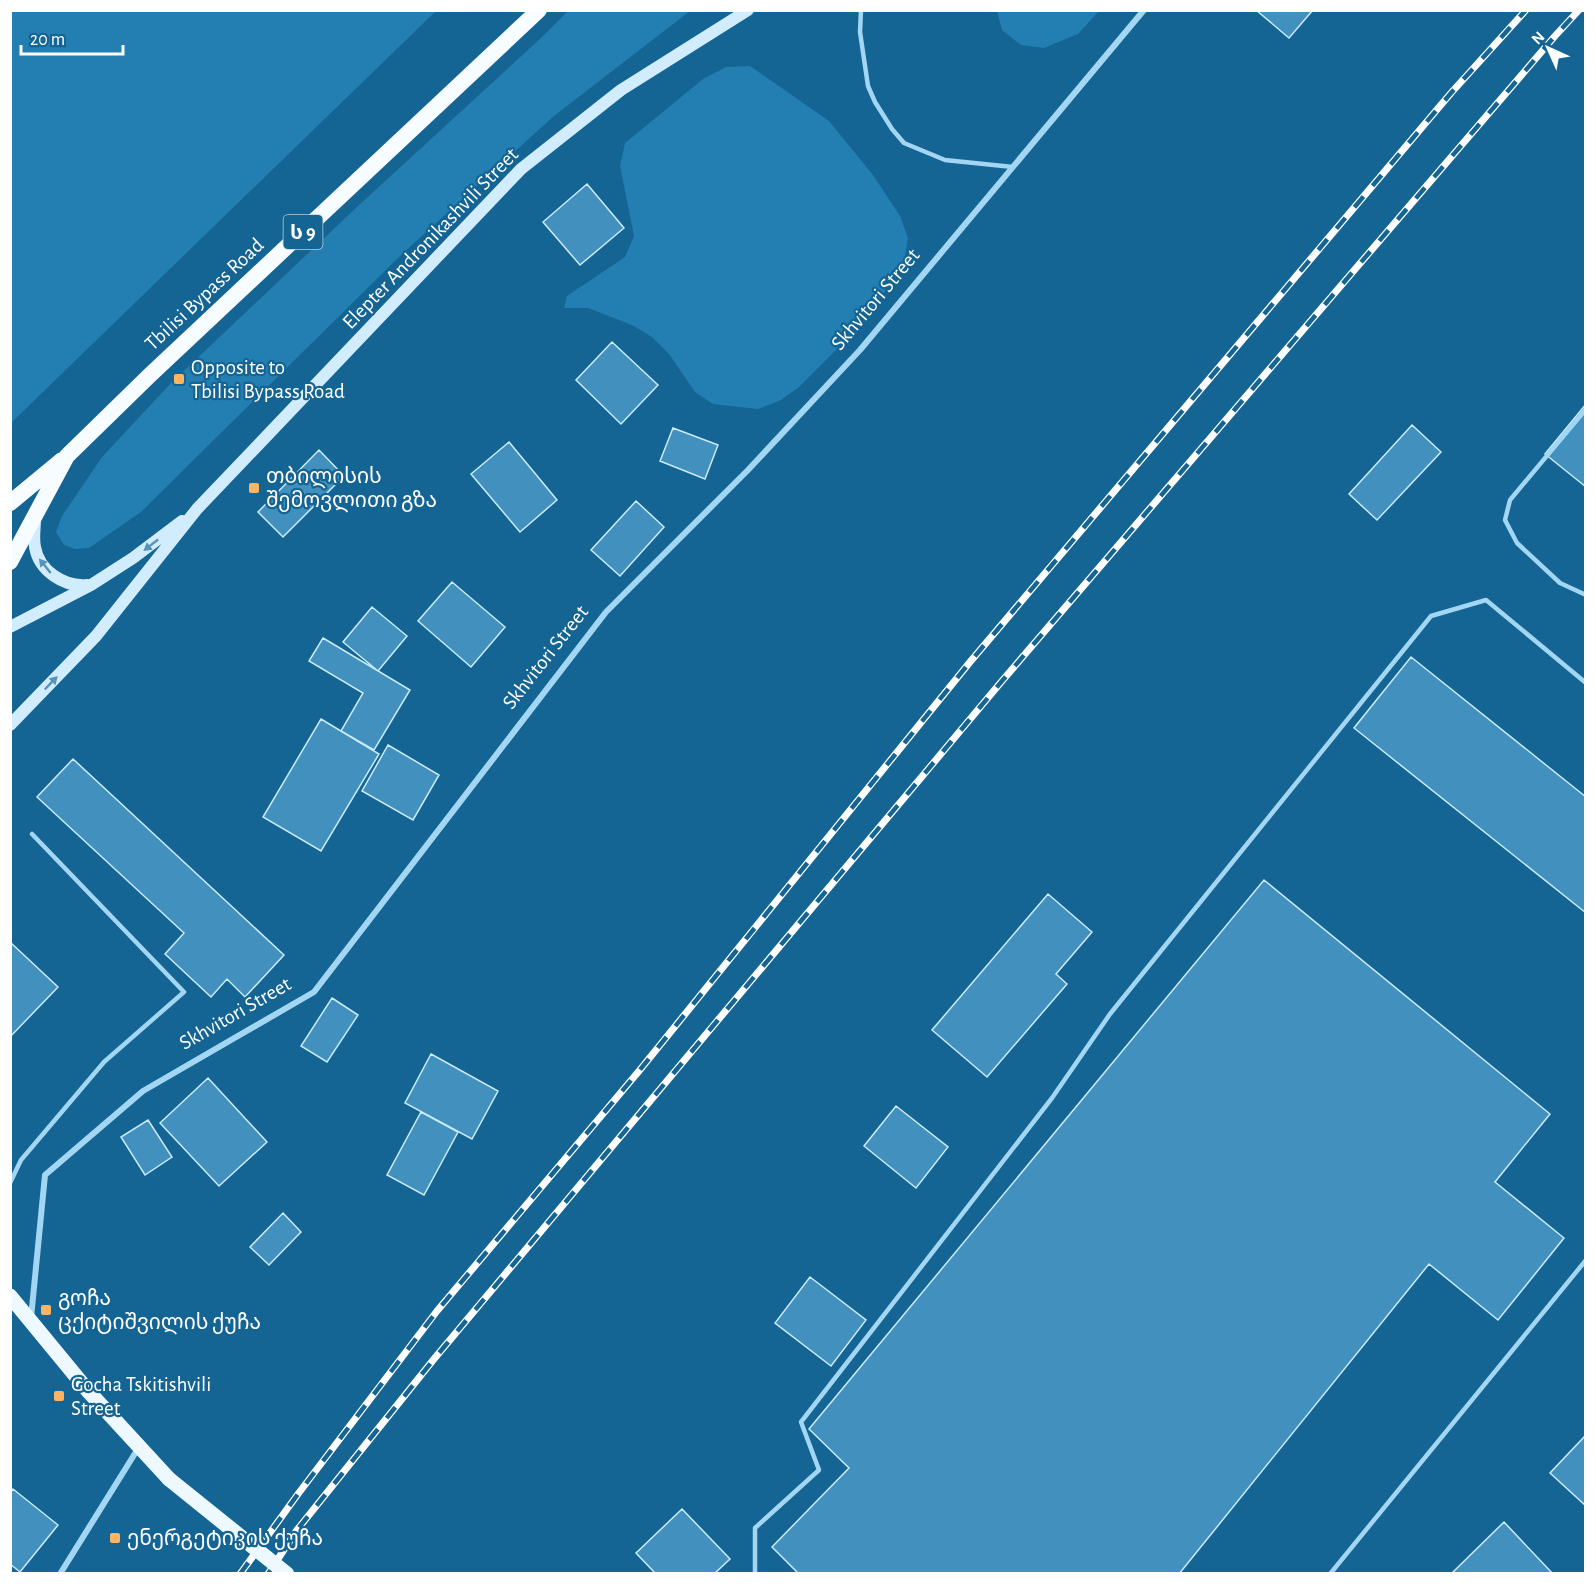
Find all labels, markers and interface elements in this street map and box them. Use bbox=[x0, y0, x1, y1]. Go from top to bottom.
scale bar bbox=[21, 18, 123, 56]
north arrow bbox=[1518, 18, 1578, 78]
text: N bbox=[1529, 29, 1548, 48]
text: 20 m bbox=[30, 31, 65, 49]
street label: Elepter Andronikashvili Street bbox=[339, 144, 522, 333]
road number: ს 9 bbox=[284, 215, 322, 249]
street label: Tbilisi Bypass Road bbox=[141, 234, 268, 355]
street label: Skhvitori Street bbox=[827, 244, 924, 354]
place label: Opposite to Tbilisi Bypass Road bbox=[191, 357, 345, 402]
marker: Opposite to Tbilisi Bypass Road bbox=[172, 372, 186, 386]
place label: თბილისის შემოვლითი გზა bbox=[266, 466, 437, 513]
marker: თბილისის შემოვლითი გზა bbox=[247, 481, 261, 495]
one-way arrow bbox=[143, 538, 158, 550]
one-way arrow bbox=[39, 559, 52, 574]
street label: Skhvitori Street bbox=[499, 601, 592, 713]
one-way arrow bbox=[44, 676, 57, 691]
street label: Skhvitori Street bbox=[176, 973, 295, 1054]
place label: გოჩა ცქიტიშვილის ქუჩა bbox=[58, 1288, 261, 1335]
marker: გოჩა ცქიტიშვილის ქუჩა bbox=[39, 1303, 53, 1317]
place label: Gocha Tskitishvili Street bbox=[71, 1374, 211, 1419]
marker: Gocha Tskitishvili Street bbox=[52, 1389, 66, 1403]
place label: ენერგეტიკის ქუჩა bbox=[127, 1528, 323, 1550]
marker: ენერგეტიკის ქუჩა bbox=[108, 1531, 122, 1545]

